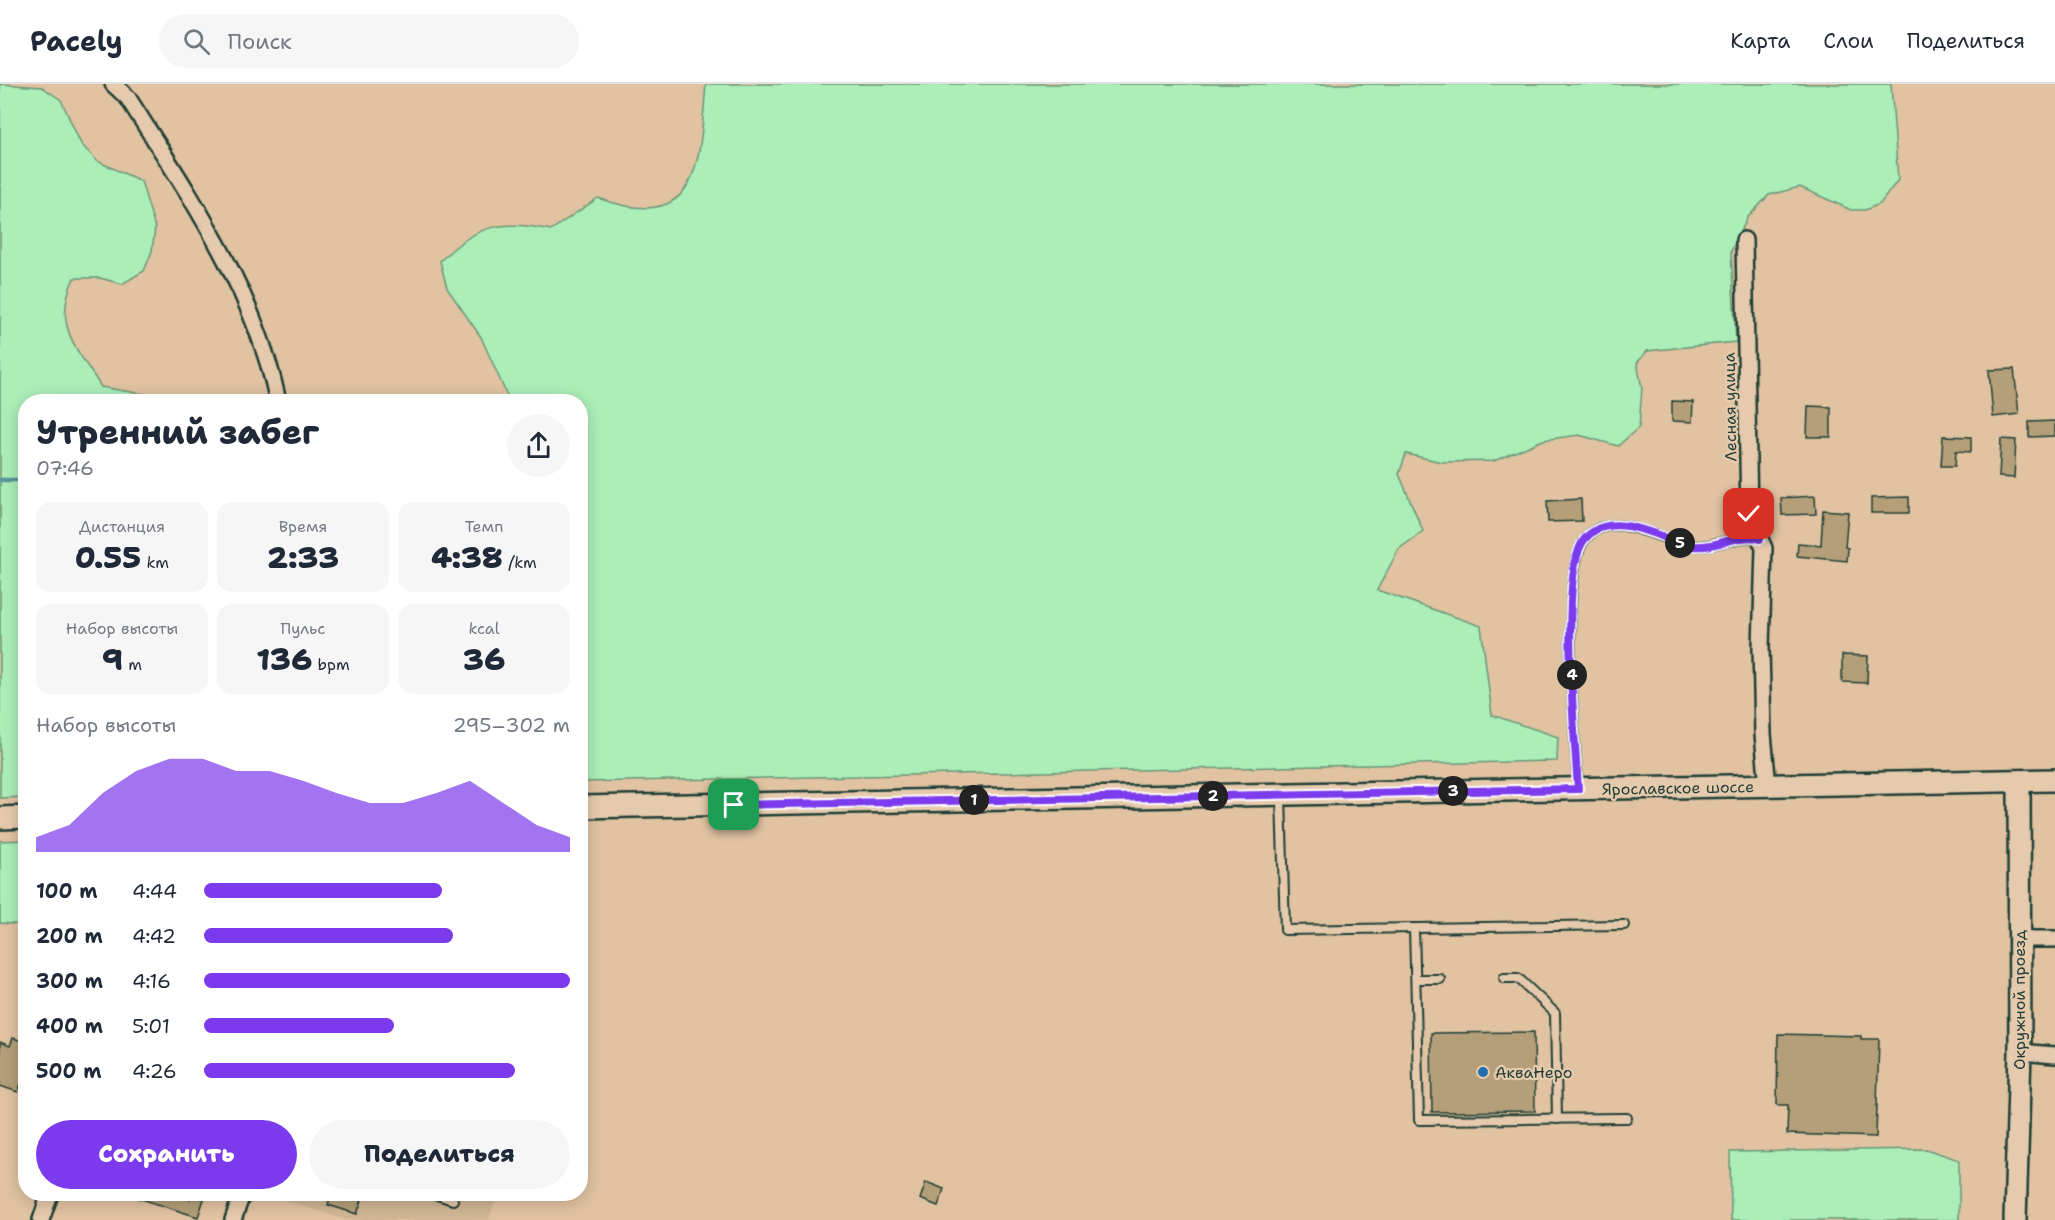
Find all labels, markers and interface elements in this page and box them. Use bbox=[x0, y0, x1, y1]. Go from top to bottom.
search box bbox=[159, 14, 579, 68]
text: Pacely bbox=[30, 22, 123, 60]
icon: search bbox=[180, 25, 213, 58]
text: Поиск bbox=[228, 27, 292, 56]
text: Карта bbox=[1730, 27, 1790, 55]
text: Слои bbox=[1823, 27, 1874, 55]
text: Поделиться bbox=[1907, 27, 2025, 55]
street label: Лесная улица bbox=[1719, 352, 1741, 462]
text: Утренний забег bbox=[36, 410, 319, 455]
button: share bbox=[507, 414, 570, 477]
text: 07:46 bbox=[36, 455, 94, 481]
pin bbox=[1723, 488, 1774, 539]
icon: check bbox=[1732, 497, 1765, 530]
text: Дистанция bbox=[79, 516, 165, 537]
text: Время bbox=[279, 516, 327, 537]
text: Темп bbox=[465, 516, 503, 537]
pin: 5 bbox=[1665, 528, 1695, 558]
text: 5 bbox=[1675, 532, 1685, 553]
text: 0.55 bbox=[75, 537, 141, 578]
text: 2:33 bbox=[267, 537, 339, 578]
text: 4:38 bbox=[431, 537, 503, 578]
text: km bbox=[141, 552, 169, 573]
text: /km bbox=[503, 552, 537, 573]
text: Набор высоты bbox=[66, 618, 178, 639]
text: Пульс bbox=[281, 618, 325, 639]
text: kcal bbox=[468, 618, 500, 639]
text: 9 bbox=[102, 639, 123, 680]
text: 136 bbox=[256, 639, 312, 680]
text: 36 bbox=[463, 639, 505, 680]
text: m bbox=[123, 654, 142, 675]
text: bpm bbox=[312, 654, 350, 675]
pin: 4 bbox=[1557, 660, 1587, 690]
text: 4 bbox=[1566, 664, 1578, 685]
text: Набор высоты bbox=[36, 712, 176, 738]
text: 295–302 m bbox=[453, 712, 570, 738]
pin: 3 bbox=[1438, 776, 1468, 806]
street label: Ярославское шоссе bbox=[1602, 776, 1754, 800]
pin bbox=[708, 779, 759, 830]
text: 3 bbox=[1447, 780, 1459, 801]
pin: 2 bbox=[1198, 781, 1228, 811]
pin: 1 bbox=[959, 785, 989, 815]
text: 2 bbox=[1207, 785, 1219, 806]
icon: arrive bbox=[717, 788, 750, 821]
text: 1 bbox=[970, 789, 978, 810]
text: 100 m bbox=[36, 878, 98, 904]
text: 4:44 bbox=[132, 878, 177, 904]
text: 200 m bbox=[36, 923, 103, 949]
text: 4:42 bbox=[132, 923, 176, 949]
street label: Окружной проезд bbox=[2009, 930, 2030, 1070]
text: 300 m bbox=[36, 968, 103, 994]
text: 4:16 bbox=[132, 968, 171, 994]
text: 400 m bbox=[36, 1013, 103, 1039]
text: 5:01 bbox=[132, 1013, 170, 1039]
text: 500 m bbox=[36, 1058, 102, 1084]
text: 4:26 bbox=[132, 1058, 177, 1084]
place label: АкваНеро bbox=[1495, 1062, 1572, 1083]
marker: АкваНеро bbox=[1476, 1065, 1490, 1079]
button: Сохранить bbox=[36, 1120, 297, 1189]
button: Поделиться bbox=[309, 1120, 570, 1189]

